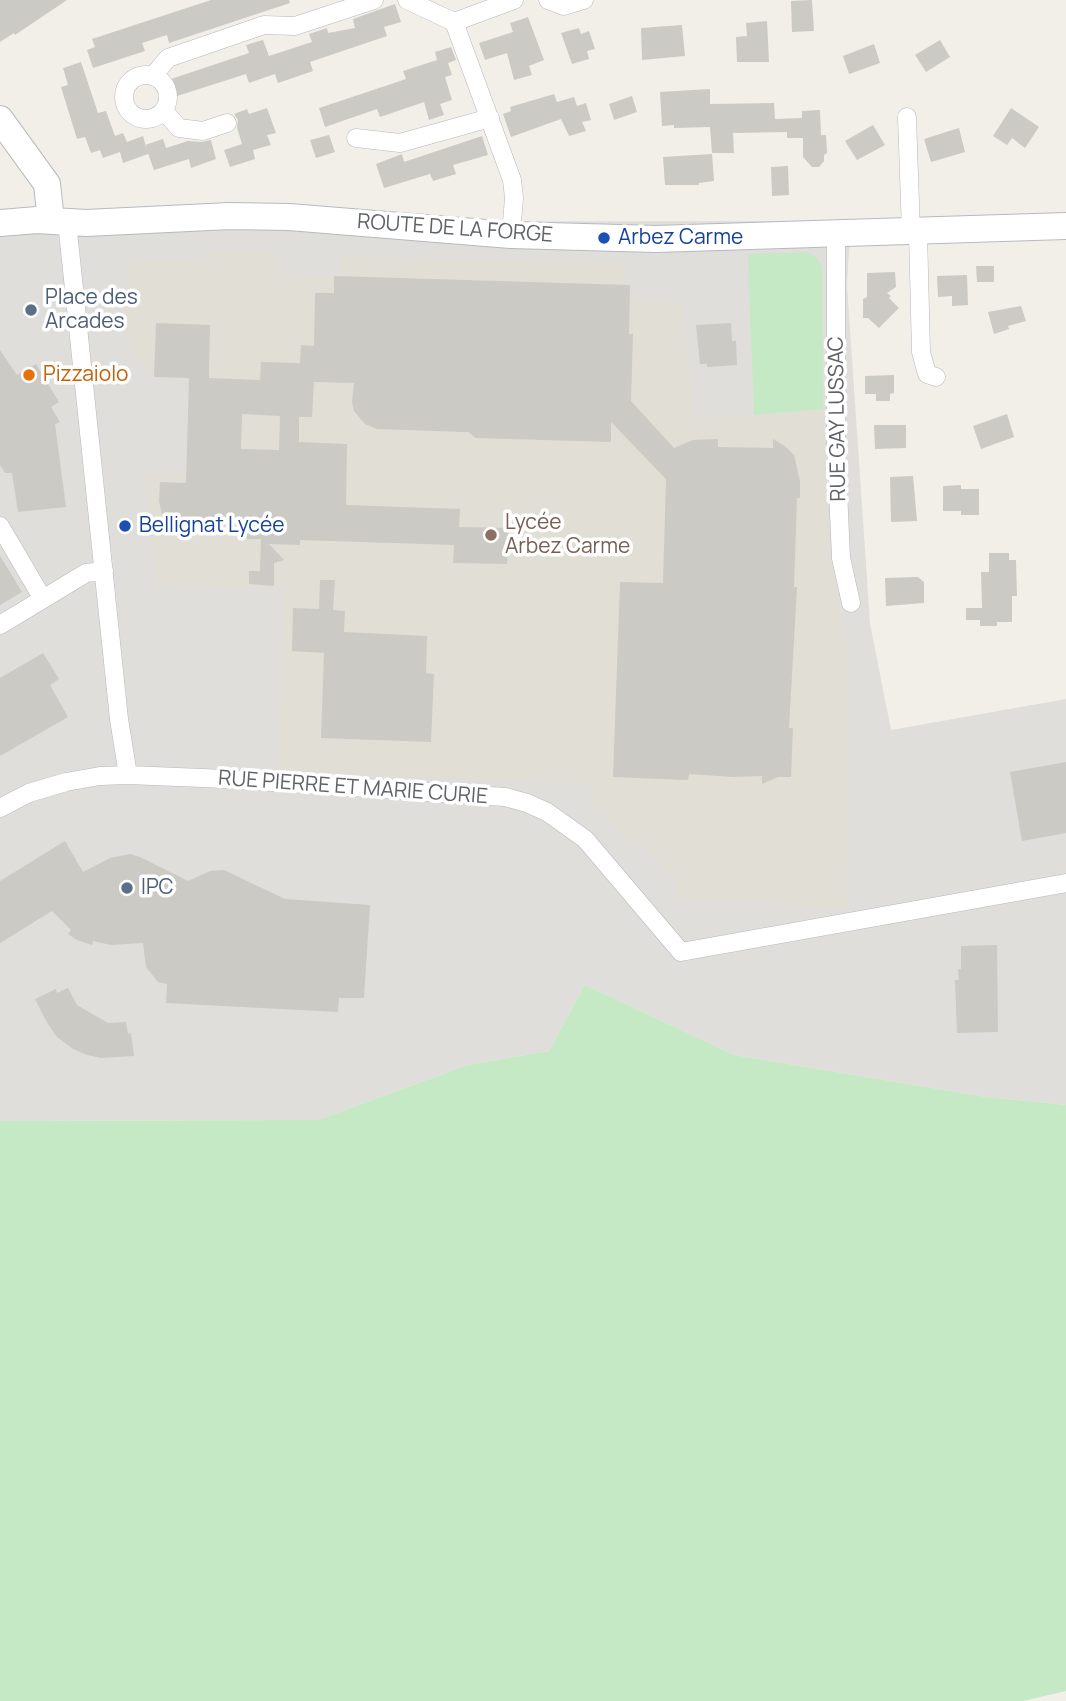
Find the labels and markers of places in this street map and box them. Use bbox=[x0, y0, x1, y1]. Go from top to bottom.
place label: Arbez Carme bbox=[618, 225, 743, 251]
marker: Arbez Carme bbox=[596, 230, 612, 246]
place label: Place des Arcades bbox=[45, 285, 138, 335]
marker: Place des Arcades bbox=[23, 302, 39, 318]
place label: Pizzaiolo bbox=[43, 362, 129, 388]
marker: Pizzaiolo bbox=[21, 367, 37, 383]
place label: Lycée Arbez Carme bbox=[505, 510, 630, 560]
place label: Bellignat Lycée bbox=[139, 513, 285, 539]
marker: Bellignat Lycée bbox=[117, 518, 133, 534]
marker: Lycée Arbez Carme bbox=[483, 527, 499, 543]
place label: IPC bbox=[141, 875, 174, 901]
marker: IPC bbox=[119, 880, 135, 896]

